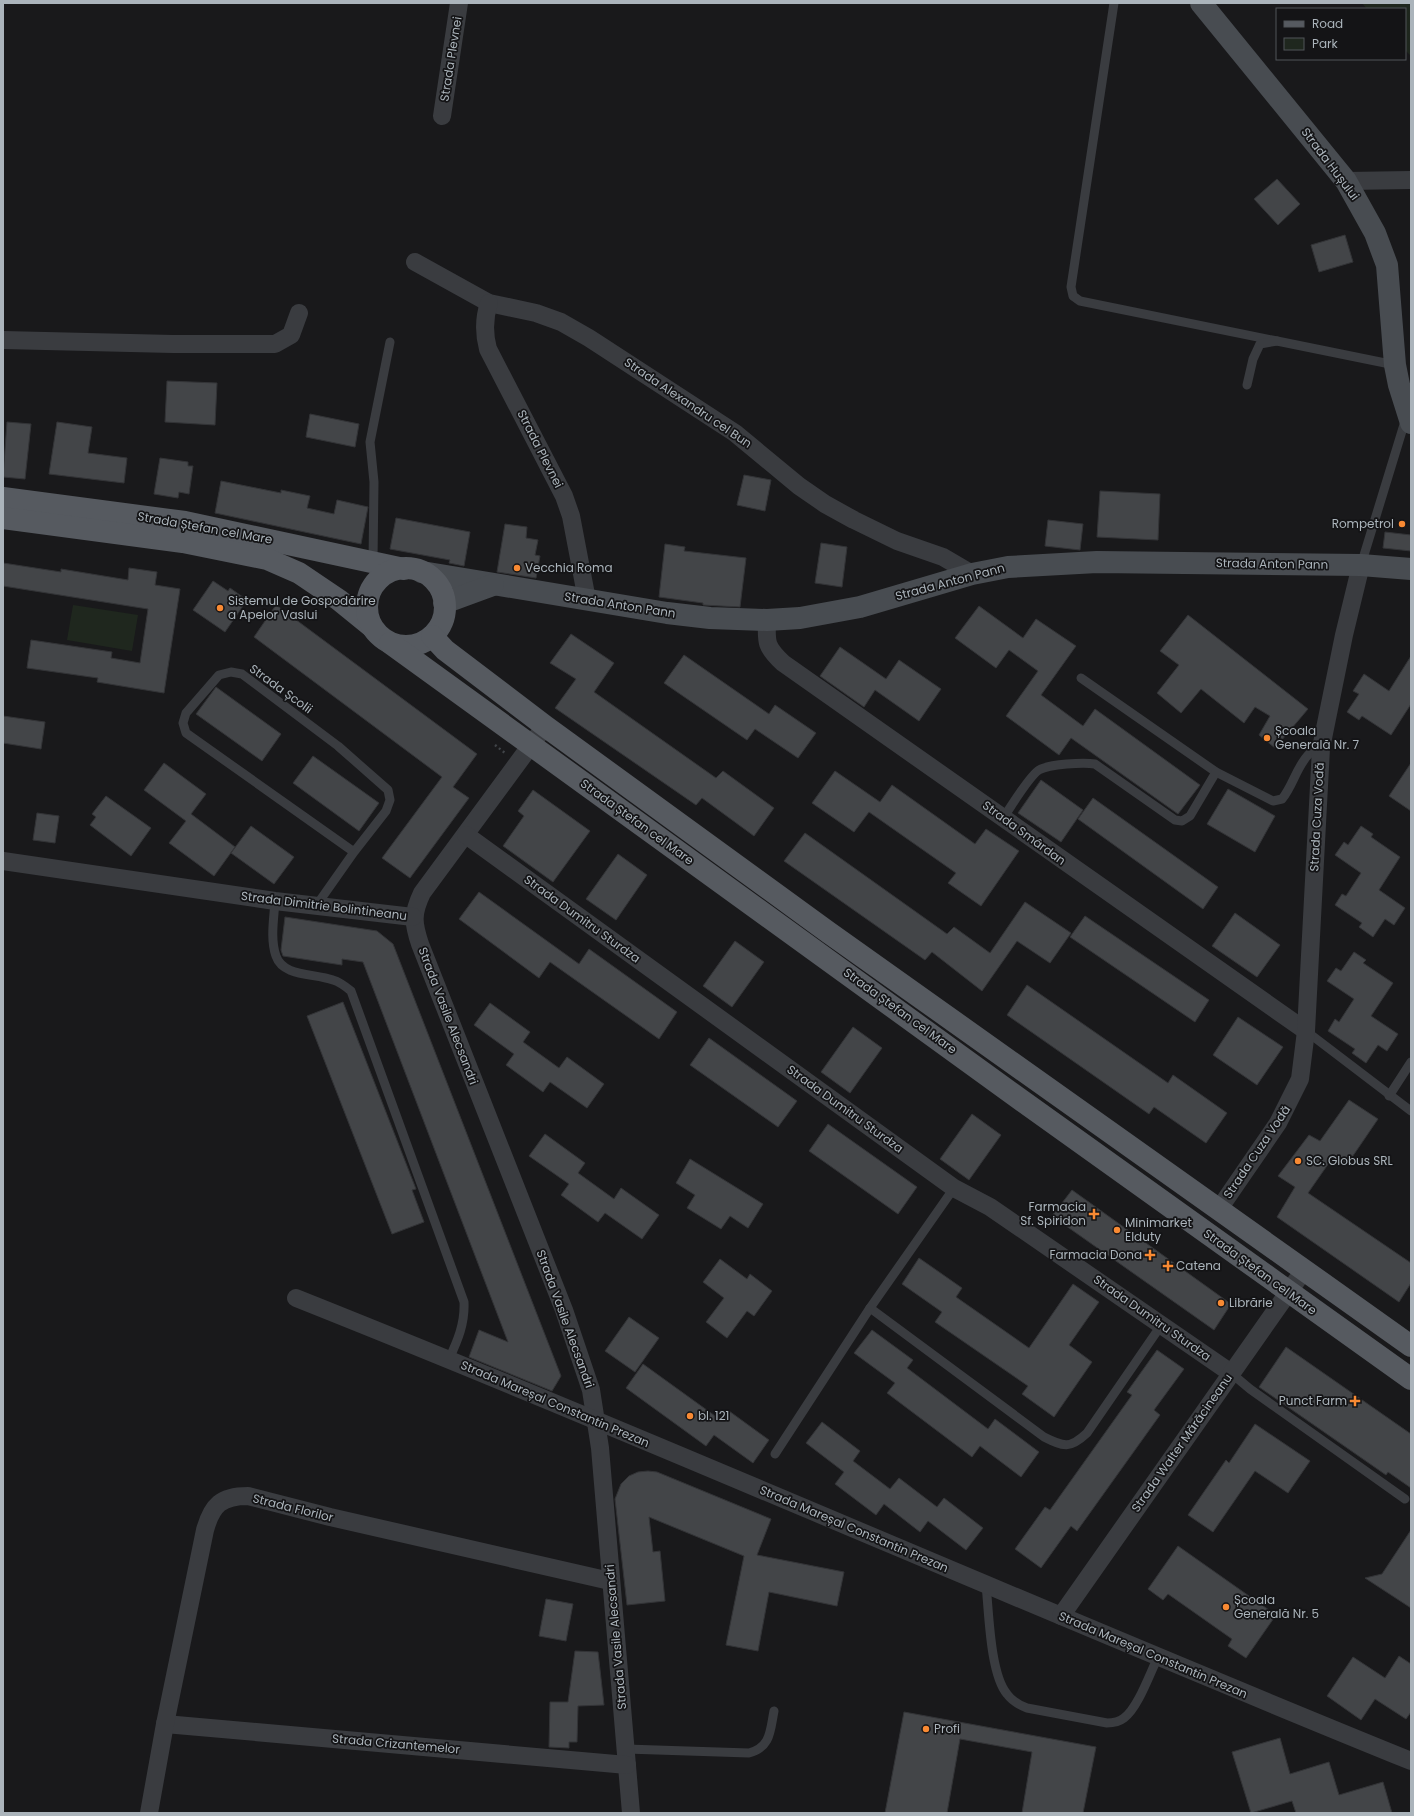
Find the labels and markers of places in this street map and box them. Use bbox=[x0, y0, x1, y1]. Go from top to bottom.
place label: Rompetrol bbox=[1332, 515, 1394, 532]
marker: Rompetrol bbox=[1397, 519, 1407, 529]
place label: Vecchia Roma bbox=[525, 559, 613, 576]
marker: Vecchia Roma bbox=[512, 563, 522, 573]
place label: Sistemul de Gospodărire a Apelor Vaslui bbox=[228, 592, 376, 623]
marker: Sistemul de Gospodărire a Apelor Vaslui bbox=[215, 603, 225, 613]
place label: Școala Generală Nr. 7 bbox=[1275, 722, 1359, 753]
marker: Școala Generală Nr. 7 bbox=[1262, 733, 1272, 743]
place label: SC. Globus SRL bbox=[1306, 1152, 1393, 1169]
marker: SC. Globus SRL bbox=[1293, 1156, 1303, 1166]
place label: Farmacia Sf. Spiridon bbox=[1020, 1198, 1086, 1229]
marker: Farmacia Sf. Spiridon bbox=[1089, 1209, 1099, 1219]
place label: Minimarket Elduty bbox=[1125, 1214, 1192, 1245]
marker: Minimarket Elduty bbox=[1112, 1225, 1122, 1235]
place label: Farmacia Dona bbox=[1049, 1246, 1142, 1263]
marker: Farmacia Dona bbox=[1145, 1250, 1155, 1260]
place label: Catena bbox=[1176, 1257, 1221, 1274]
marker: Catena bbox=[1163, 1261, 1173, 1271]
place label: Librărie bbox=[1229, 1294, 1273, 1311]
marker: Librărie bbox=[1216, 1298, 1226, 1308]
place label: Punct Farm bbox=[1279, 1392, 1347, 1409]
marker: Punct Farm bbox=[1350, 1396, 1360, 1406]
place label: bl. 121 bbox=[698, 1407, 729, 1424]
marker: bl. 121 bbox=[685, 1411, 695, 1421]
place label: Școala Generală Nr. 5 bbox=[1234, 1591, 1319, 1622]
marker: Școala Generală Nr. 5 bbox=[1221, 1602, 1231, 1612]
place label: Profi bbox=[934, 1720, 960, 1737]
marker: Profi bbox=[921, 1724, 931, 1734]

